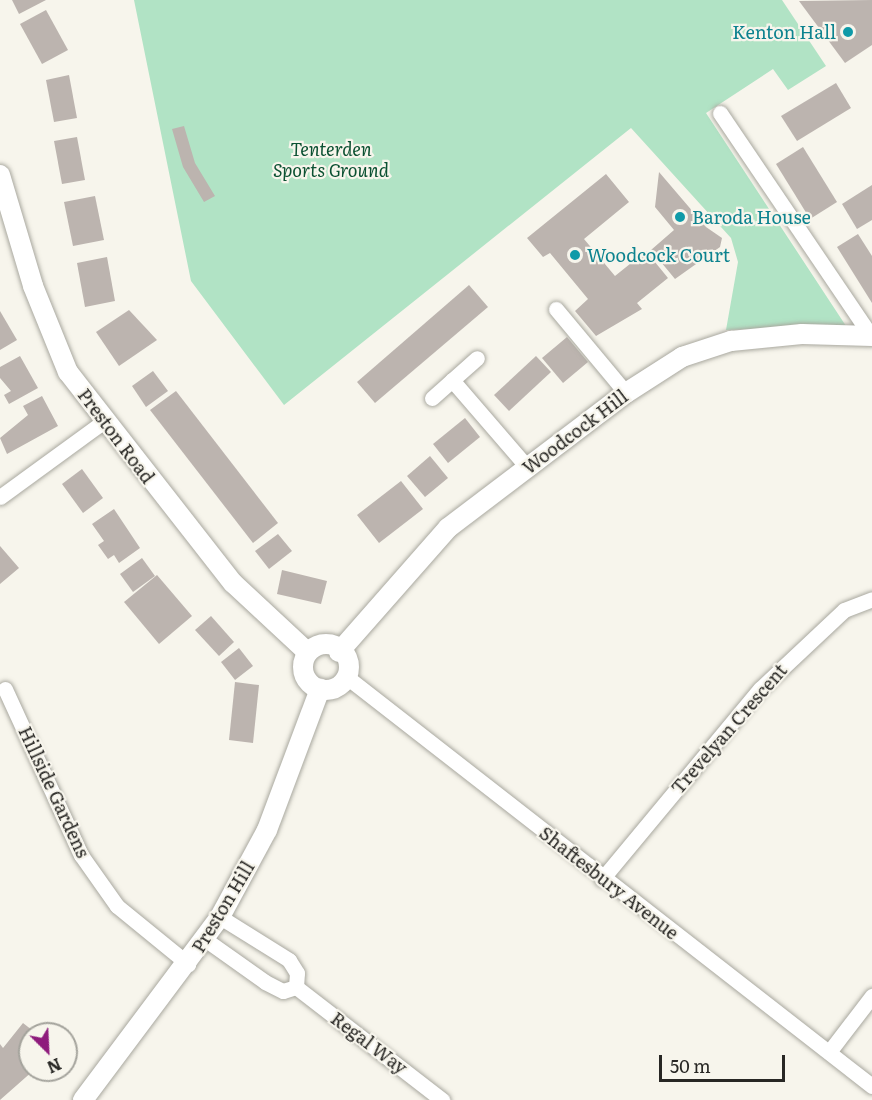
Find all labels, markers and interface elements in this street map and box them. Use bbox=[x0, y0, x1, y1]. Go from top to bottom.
place label: Kenton Hall bbox=[732, 21, 836, 43]
marker: Kenton Hall bbox=[841, 25, 855, 39]
park label: Tenterden Sports Ground bbox=[273, 139, 389, 182]
place label: Baroda House bbox=[692, 206, 811, 228]
marker: Baroda House bbox=[673, 210, 687, 224]
place label: Woodcock Court bbox=[587, 244, 730, 266]
marker: Woodcock Court bbox=[568, 248, 582, 262]
street label: Preston Road bbox=[73, 384, 159, 488]
street label: Woodcock Hill bbox=[518, 385, 632, 479]
street label: Trevelyan Crescent bbox=[667, 660, 791, 798]
street label: Hillside Gardens bbox=[14, 723, 94, 861]
street label: Shaftesbury Avenue bbox=[535, 822, 683, 944]
street label: Preston Hill bbox=[187, 858, 259, 956]
street label: Regal Way bbox=[327, 1007, 411, 1079]
north arrow bbox=[18, 1022, 78, 1082]
scale bar bbox=[662, 1043, 788, 1081]
text: 50 m bbox=[670, 1052, 711, 1079]
text: N bbox=[43, 1053, 66, 1080]

